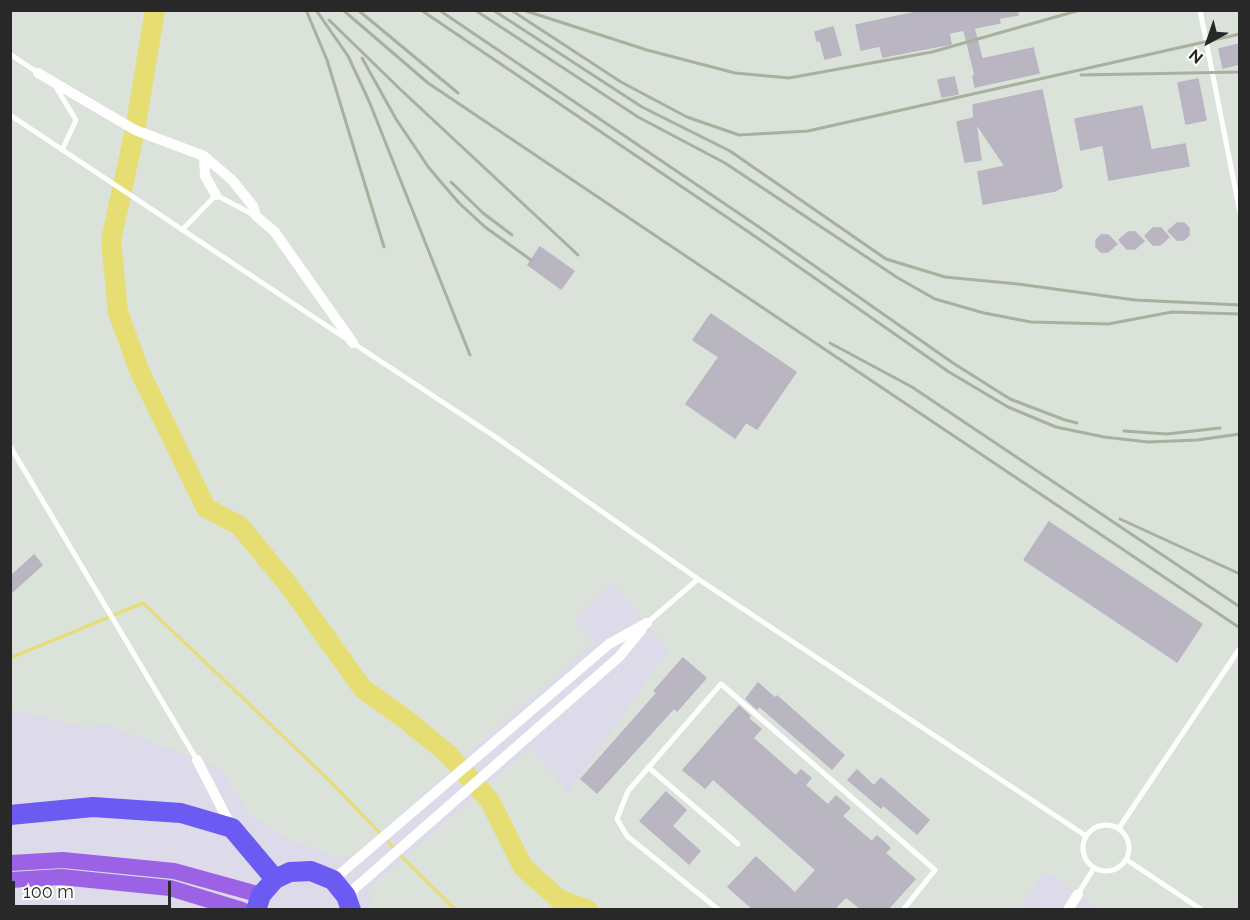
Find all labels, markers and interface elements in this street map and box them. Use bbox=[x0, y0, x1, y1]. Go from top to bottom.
north arrow bbox=[1178, 12, 1238, 72]
text: N bbox=[1185, 45, 1207, 67]
scale bar bbox=[15, 869, 174, 907]
text: 100 m bbox=[23, 881, 74, 902]

